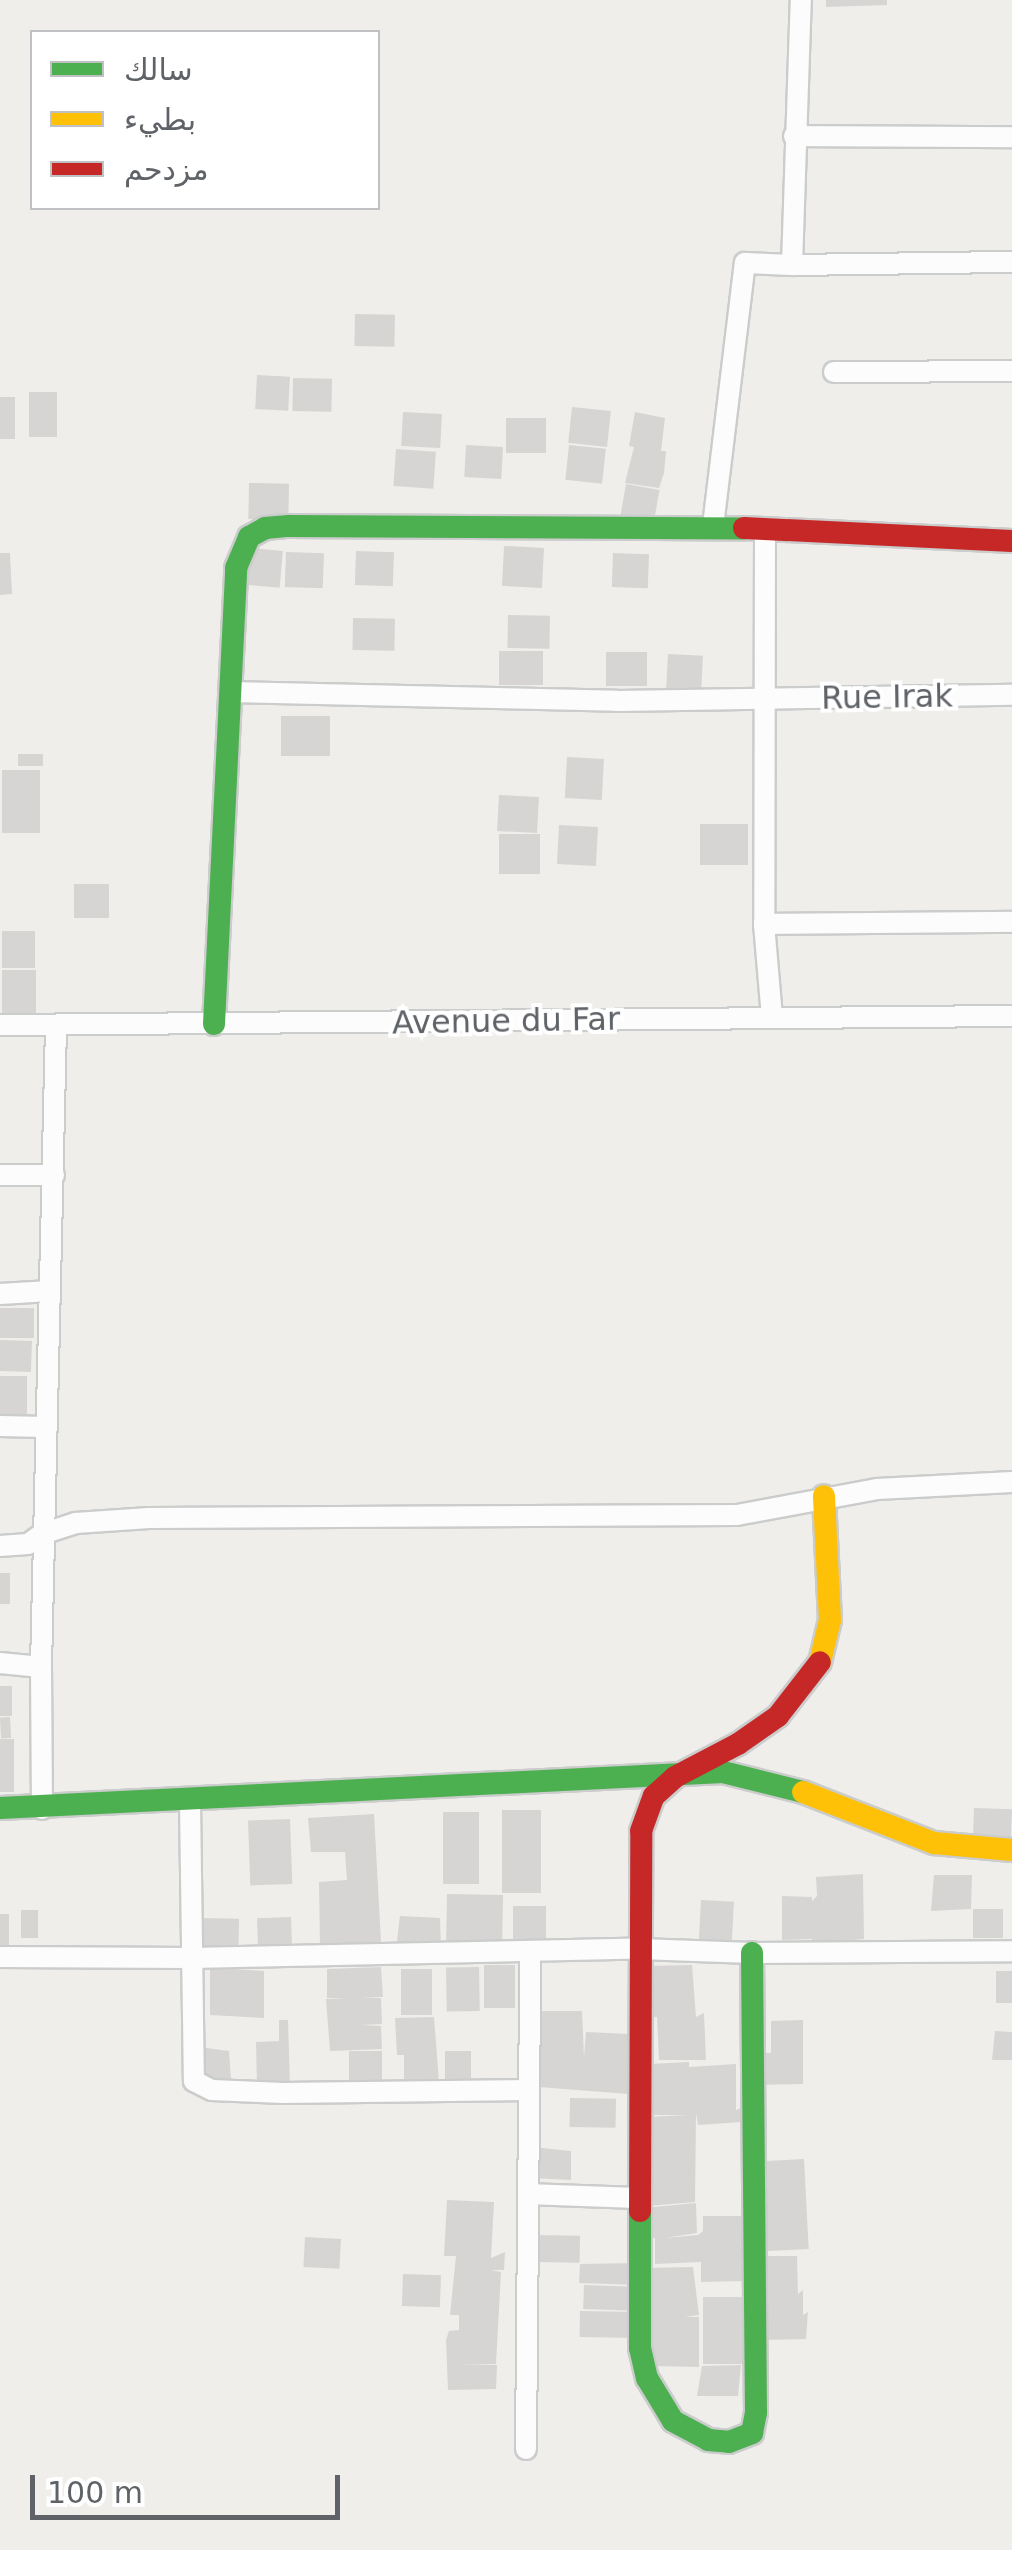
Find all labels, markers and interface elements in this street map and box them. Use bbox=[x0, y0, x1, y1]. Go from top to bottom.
legend bbox=[30, 30, 380, 210]
text: سالك bbox=[124, 52, 193, 87]
text: بطيء bbox=[124, 102, 196, 137]
text: مزدحم bbox=[124, 152, 209, 187]
street label: Rue Irak bbox=[821, 677, 953, 717]
street label: Avenue du Far bbox=[392, 1000, 620, 1042]
scale bar bbox=[35, 2455, 345, 2517]
text: 100 m bbox=[47, 2475, 143, 2510]

